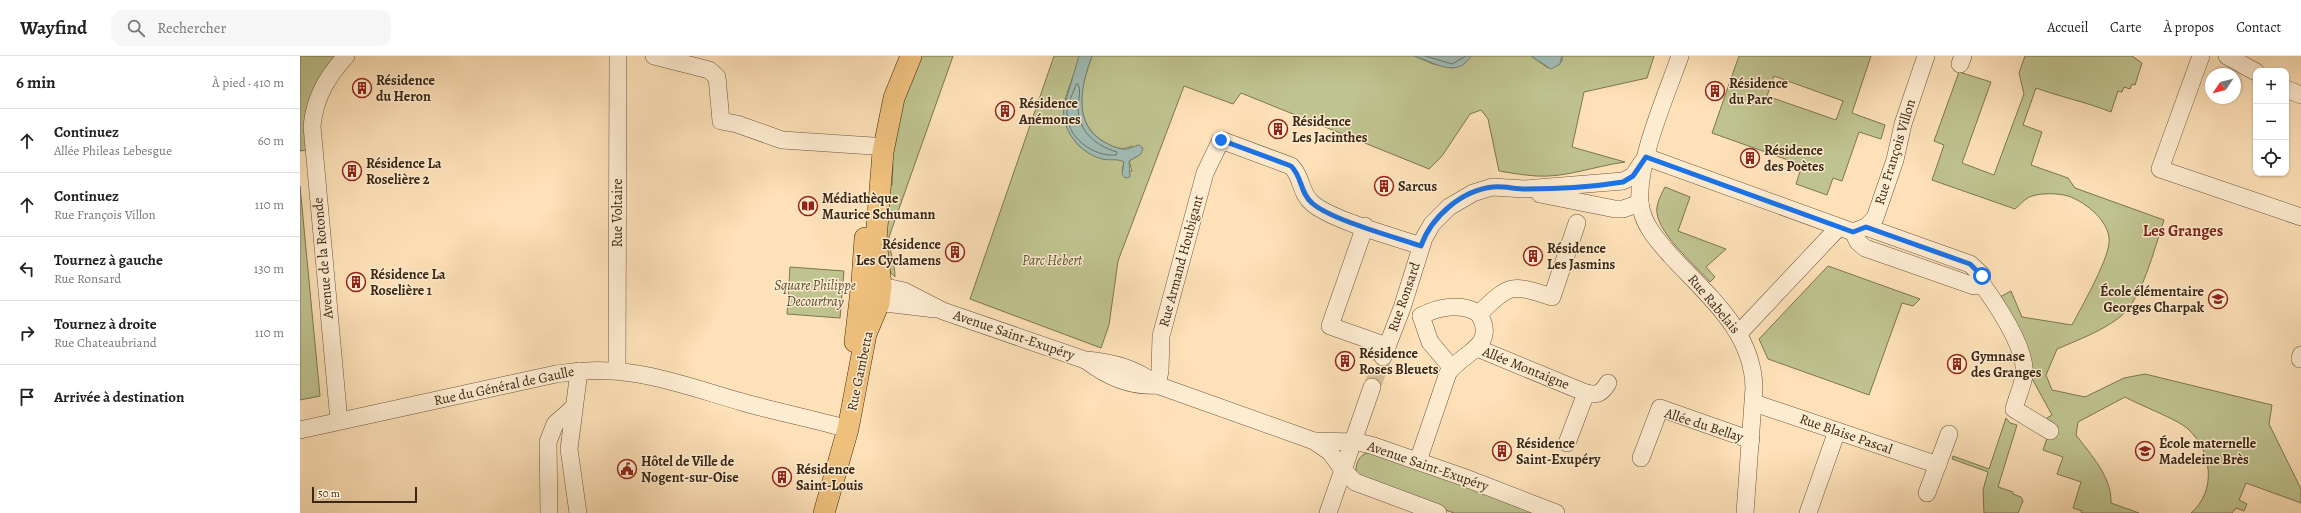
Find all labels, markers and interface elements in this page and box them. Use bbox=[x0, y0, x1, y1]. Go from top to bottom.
search box bbox=[111, 10, 391, 46]
text: Wayfind bbox=[20, 15, 87, 41]
icon: search bbox=[125, 17, 147, 39]
text: Rechercher bbox=[157, 18, 226, 38]
text: Accueil bbox=[2047, 18, 2088, 37]
text: Carte bbox=[2110, 18, 2142, 37]
text: À propos bbox=[2164, 18, 2214, 37]
text: Contact bbox=[2236, 18, 2281, 37]
north arrow bbox=[2205, 68, 2241, 104]
map controls bbox=[2253, 68, 2289, 176]
button: + bbox=[2253, 68, 2289, 104]
text: 6 min bbox=[16, 71, 56, 94]
place label: Résidence du Heron bbox=[376, 71, 435, 106]
text: À pied · 410 m bbox=[212, 74, 284, 91]
place label: Résidence du Parc bbox=[1729, 74, 1788, 109]
building icon: Résidence du Heron bbox=[351, 77, 373, 99]
building icon: Résidence du Parc bbox=[1704, 80, 1726, 102]
place label: Résidence Anémones bbox=[1018, 94, 1081, 129]
street label: Rue François Villon bbox=[1870, 97, 1920, 207]
building icon: Résidence Anémones bbox=[994, 100, 1016, 122]
button: − bbox=[2253, 104, 2289, 140]
place label: Résidence Les Jacinthes bbox=[1292, 112, 1368, 147]
building icon: Résidence Les Jacinthes bbox=[1267, 118, 1289, 140]
text: Continuez bbox=[54, 122, 119, 142]
icon: ahead bbox=[16, 130, 38, 152]
route end bbox=[1212, 131, 1230, 149]
text: 60 m bbox=[258, 132, 284, 149]
button: locate bbox=[2253, 140, 2289, 176]
place label: Résidence des Poètes bbox=[1764, 141, 1825, 176]
text: Allée Phileas Lebesgue bbox=[54, 142, 172, 159]
building icon: Résidence des Poètes bbox=[1739, 147, 1761, 169]
place label: Résidence La Roselière 2 bbox=[366, 154, 442, 189]
building icon: Résidence La Roselière 2 bbox=[341, 160, 363, 182]
building icon: Sarcus bbox=[1373, 175, 1395, 197]
place label: Sarcus bbox=[1398, 177, 1437, 196]
street label: Rue Voltaire bbox=[608, 178, 627, 248]
text: Continuez bbox=[54, 186, 119, 206]
place label: Médiathèque Maurice Schumann bbox=[822, 189, 936, 224]
street label: Rue Armand Houbigant bbox=[1154, 193, 1208, 329]
icon: ahead bbox=[16, 194, 38, 216]
library icon: Médiathèque Maurice Schumann bbox=[797, 195, 819, 217]
text: 110 m bbox=[255, 196, 284, 213]
street label: Avenue de la Rotonde bbox=[308, 196, 338, 321]
text: Rue François Villon bbox=[54, 206, 156, 223]
district label: Les Granges bbox=[2143, 220, 2223, 242]
place label: Résidence Les Cyclamens bbox=[856, 235, 942, 270]
place label: Résidence Les Jasmins bbox=[1547, 239, 1616, 274]
building icon: Résidence Les Cyclamens bbox=[944, 241, 966, 263]
building icon: Résidence Les Jasmins bbox=[1522, 245, 1544, 267]
text: Tournez à gauche bbox=[54, 250, 163, 270]
park label: Parc Hebert bbox=[1022, 251, 1083, 270]
icon: left bbox=[16, 258, 38, 280]
street label: Rue Ronsard bbox=[1383, 259, 1425, 334]
text: 130 m bbox=[254, 260, 284, 277]
place label: Résidence La Roselière 1 bbox=[370, 265, 446, 300]
route start bbox=[1973, 267, 1991, 285]
text: Rue Ronsard bbox=[54, 270, 121, 287]
street label: Rue Rabelais bbox=[1683, 270, 1745, 338]
building icon: Résidence La Roselière 1 bbox=[345, 271, 367, 293]
park label: Square Philippe Decourtray bbox=[774, 276, 856, 311]
place label: École élémentaire Georges Charpak bbox=[2100, 282, 2205, 317]
school or university icon: École élémentaire Georges Charpak bbox=[2207, 288, 2229, 310]
street label: Avenue Saint-Exupéry bbox=[950, 305, 1078, 365]
text: Tournez à droite bbox=[54, 314, 157, 334]
icon: right bbox=[16, 322, 38, 344]
text: 110 m bbox=[255, 324, 284, 341]
street label: Rue Gambetta bbox=[842, 329, 878, 413]
text: Rue Chateaubriand bbox=[54, 334, 157, 351]
street label: Allée Montaigne bbox=[1479, 342, 1572, 394]
place label: Résidence Roses Bleuets bbox=[1359, 344, 1439, 379]
place label: Gymnase des Granges bbox=[1971, 347, 2042, 382]
building icon: Résidence Roses Bleuets bbox=[1334, 350, 1356, 372]
building icon: Gymnase des Granges bbox=[1946, 353, 1968, 375]
street label: Rue du Général de Gaulle bbox=[432, 362, 576, 410]
icon: arrive bbox=[16, 386, 38, 408]
text: Arrivée à destination bbox=[54, 387, 185, 407]
street label: Allée du Bellay bbox=[1661, 403, 1747, 447]
street label: Rue Blaise Pascal bbox=[1797, 409, 1895, 459]
place label: Résidence Saint-Exupéry bbox=[1516, 434, 1601, 469]
place label: École maternelle Madeleine Brès bbox=[2159, 434, 2257, 469]
street label: Avenue Saint-Exupéry bbox=[1364, 436, 1492, 496]
building icon: Résidence Saint-Exupéry bbox=[1491, 440, 1513, 462]
school or university icon: École maternelle Madeleine Brès bbox=[2134, 440, 2156, 462]
place label: Hôtel de Ville de Nogent-sur-Oise bbox=[641, 452, 739, 487]
public building icon: Hôtel de Ville de Nogent-sur-Oise bbox=[616, 458, 638, 480]
place label: Résidence Saint-Louis bbox=[796, 460, 864, 495]
building icon: Résidence Saint-Louis bbox=[771, 466, 793, 488]
scale bar bbox=[312, 485, 417, 504]
text: 50 m bbox=[318, 486, 340, 501]

